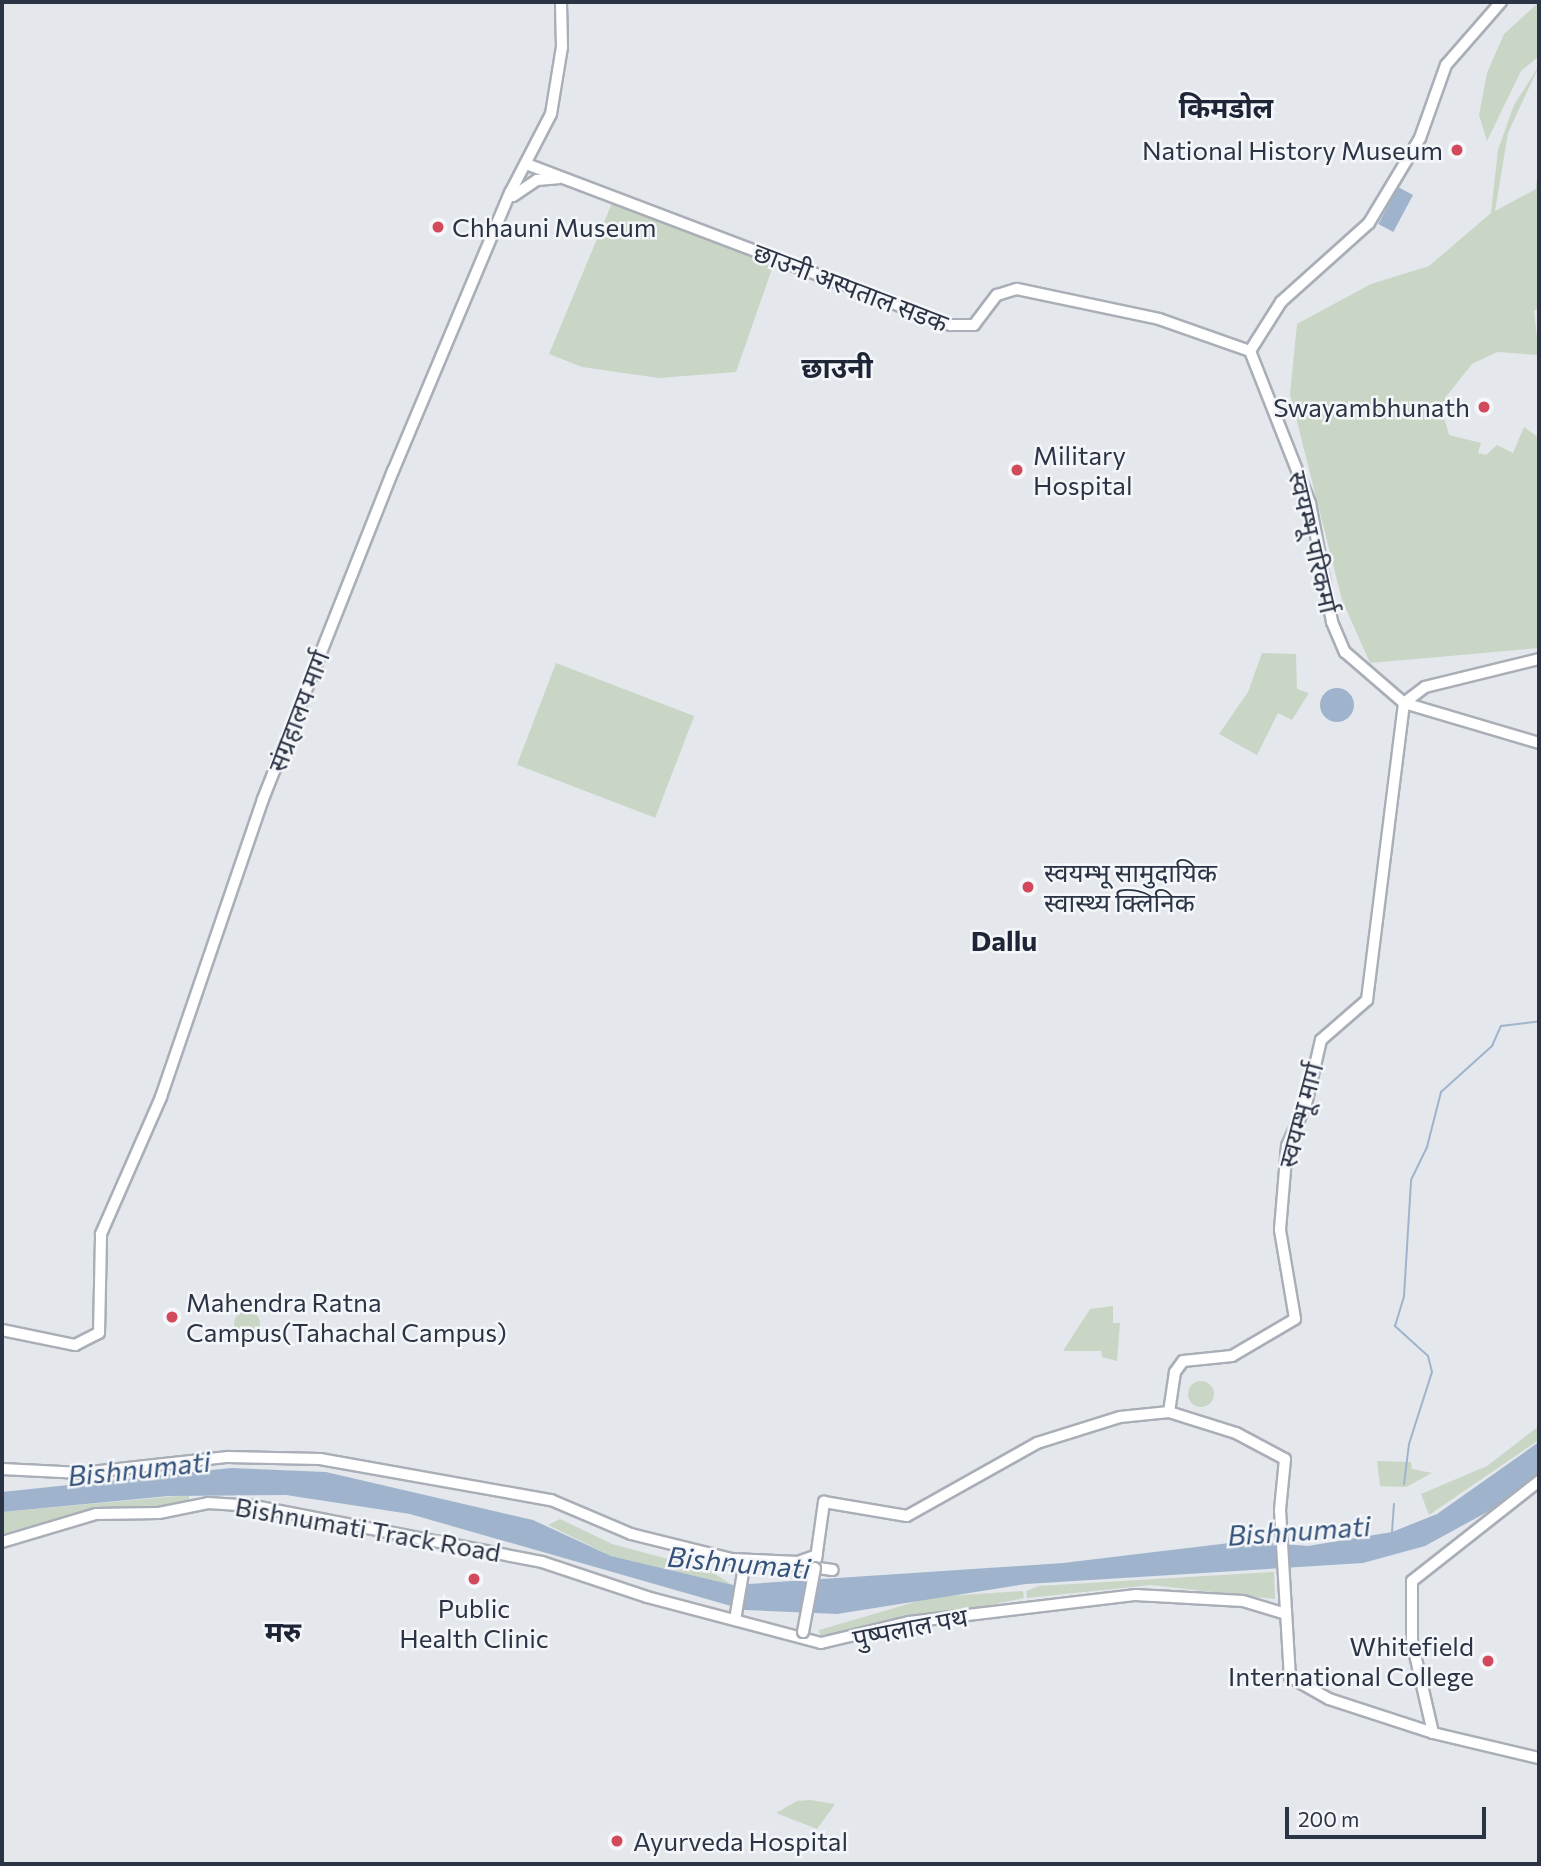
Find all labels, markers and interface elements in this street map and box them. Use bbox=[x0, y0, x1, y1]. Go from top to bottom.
district label: किमडोल bbox=[1179, 90, 1273, 124]
place label: National History Museum bbox=[1142, 134, 1443, 166]
marker: National History Museum bbox=[1449, 142, 1465, 158]
place label: Chhauni Museum bbox=[452, 211, 656, 243]
marker: Chhauni Museum bbox=[430, 219, 446, 235]
street label: छाउनी अस्पताल सडक bbox=[749, 236, 953, 338]
district label: छाउनी bbox=[801, 350, 873, 384]
place label: Swayambhunath bbox=[1273, 391, 1470, 423]
marker: Swayambhunath bbox=[1476, 399, 1492, 415]
place label: Military Hospital bbox=[1033, 439, 1133, 500]
marker: Military Hospital bbox=[1007, 460, 1027, 480]
street label: स्वयम्भू परिकर्मा bbox=[1282, 468, 1346, 616]
street label: संग्रहालय मार्ग bbox=[261, 646, 335, 776]
place label: स्वयम्भू सामुदायिक स्वास्थ्य क्लिनिक bbox=[1044, 856, 1217, 917]
marker: स्वयम्भू सामुदायिक स्वास्थ्य क्लिनिक bbox=[1018, 877, 1038, 897]
district label: Dallu bbox=[971, 923, 1037, 957]
street label: स्वयम्भू मार्ग bbox=[1271, 1059, 1329, 1171]
place label: Mahendra Ratna Campus(Tahachal Campus) bbox=[186, 1286, 507, 1348]
marker: Mahendra Ratna Campus(Tahachal Campus) bbox=[164, 1309, 180, 1325]
water label: Bishnumati bbox=[66, 1444, 212, 1492]
street label: Bishnumati Track Road bbox=[233, 1490, 503, 1568]
water label: Bishnumati bbox=[1226, 1508, 1372, 1552]
water label: Bishnumati bbox=[666, 1539, 812, 1585]
marker: Public Health Clinic bbox=[464, 1569, 484, 1589]
place label: Public Health Clinic bbox=[399, 1592, 549, 1654]
street label: पुष्पलाल पथ bbox=[850, 1601, 970, 1653]
district label: मरु bbox=[265, 1614, 301, 1648]
place label: Whitefield International College bbox=[1228, 1630, 1474, 1692]
marker: Whitefield International College bbox=[1480, 1653, 1496, 1669]
scale bar bbox=[1289, 1792, 1490, 1836]
text: 200 m bbox=[1298, 1806, 1359, 1831]
place label: Ayurveda Hospital bbox=[633, 1825, 848, 1857]
marker: Ayurveda Hospital bbox=[607, 1831, 627, 1851]

